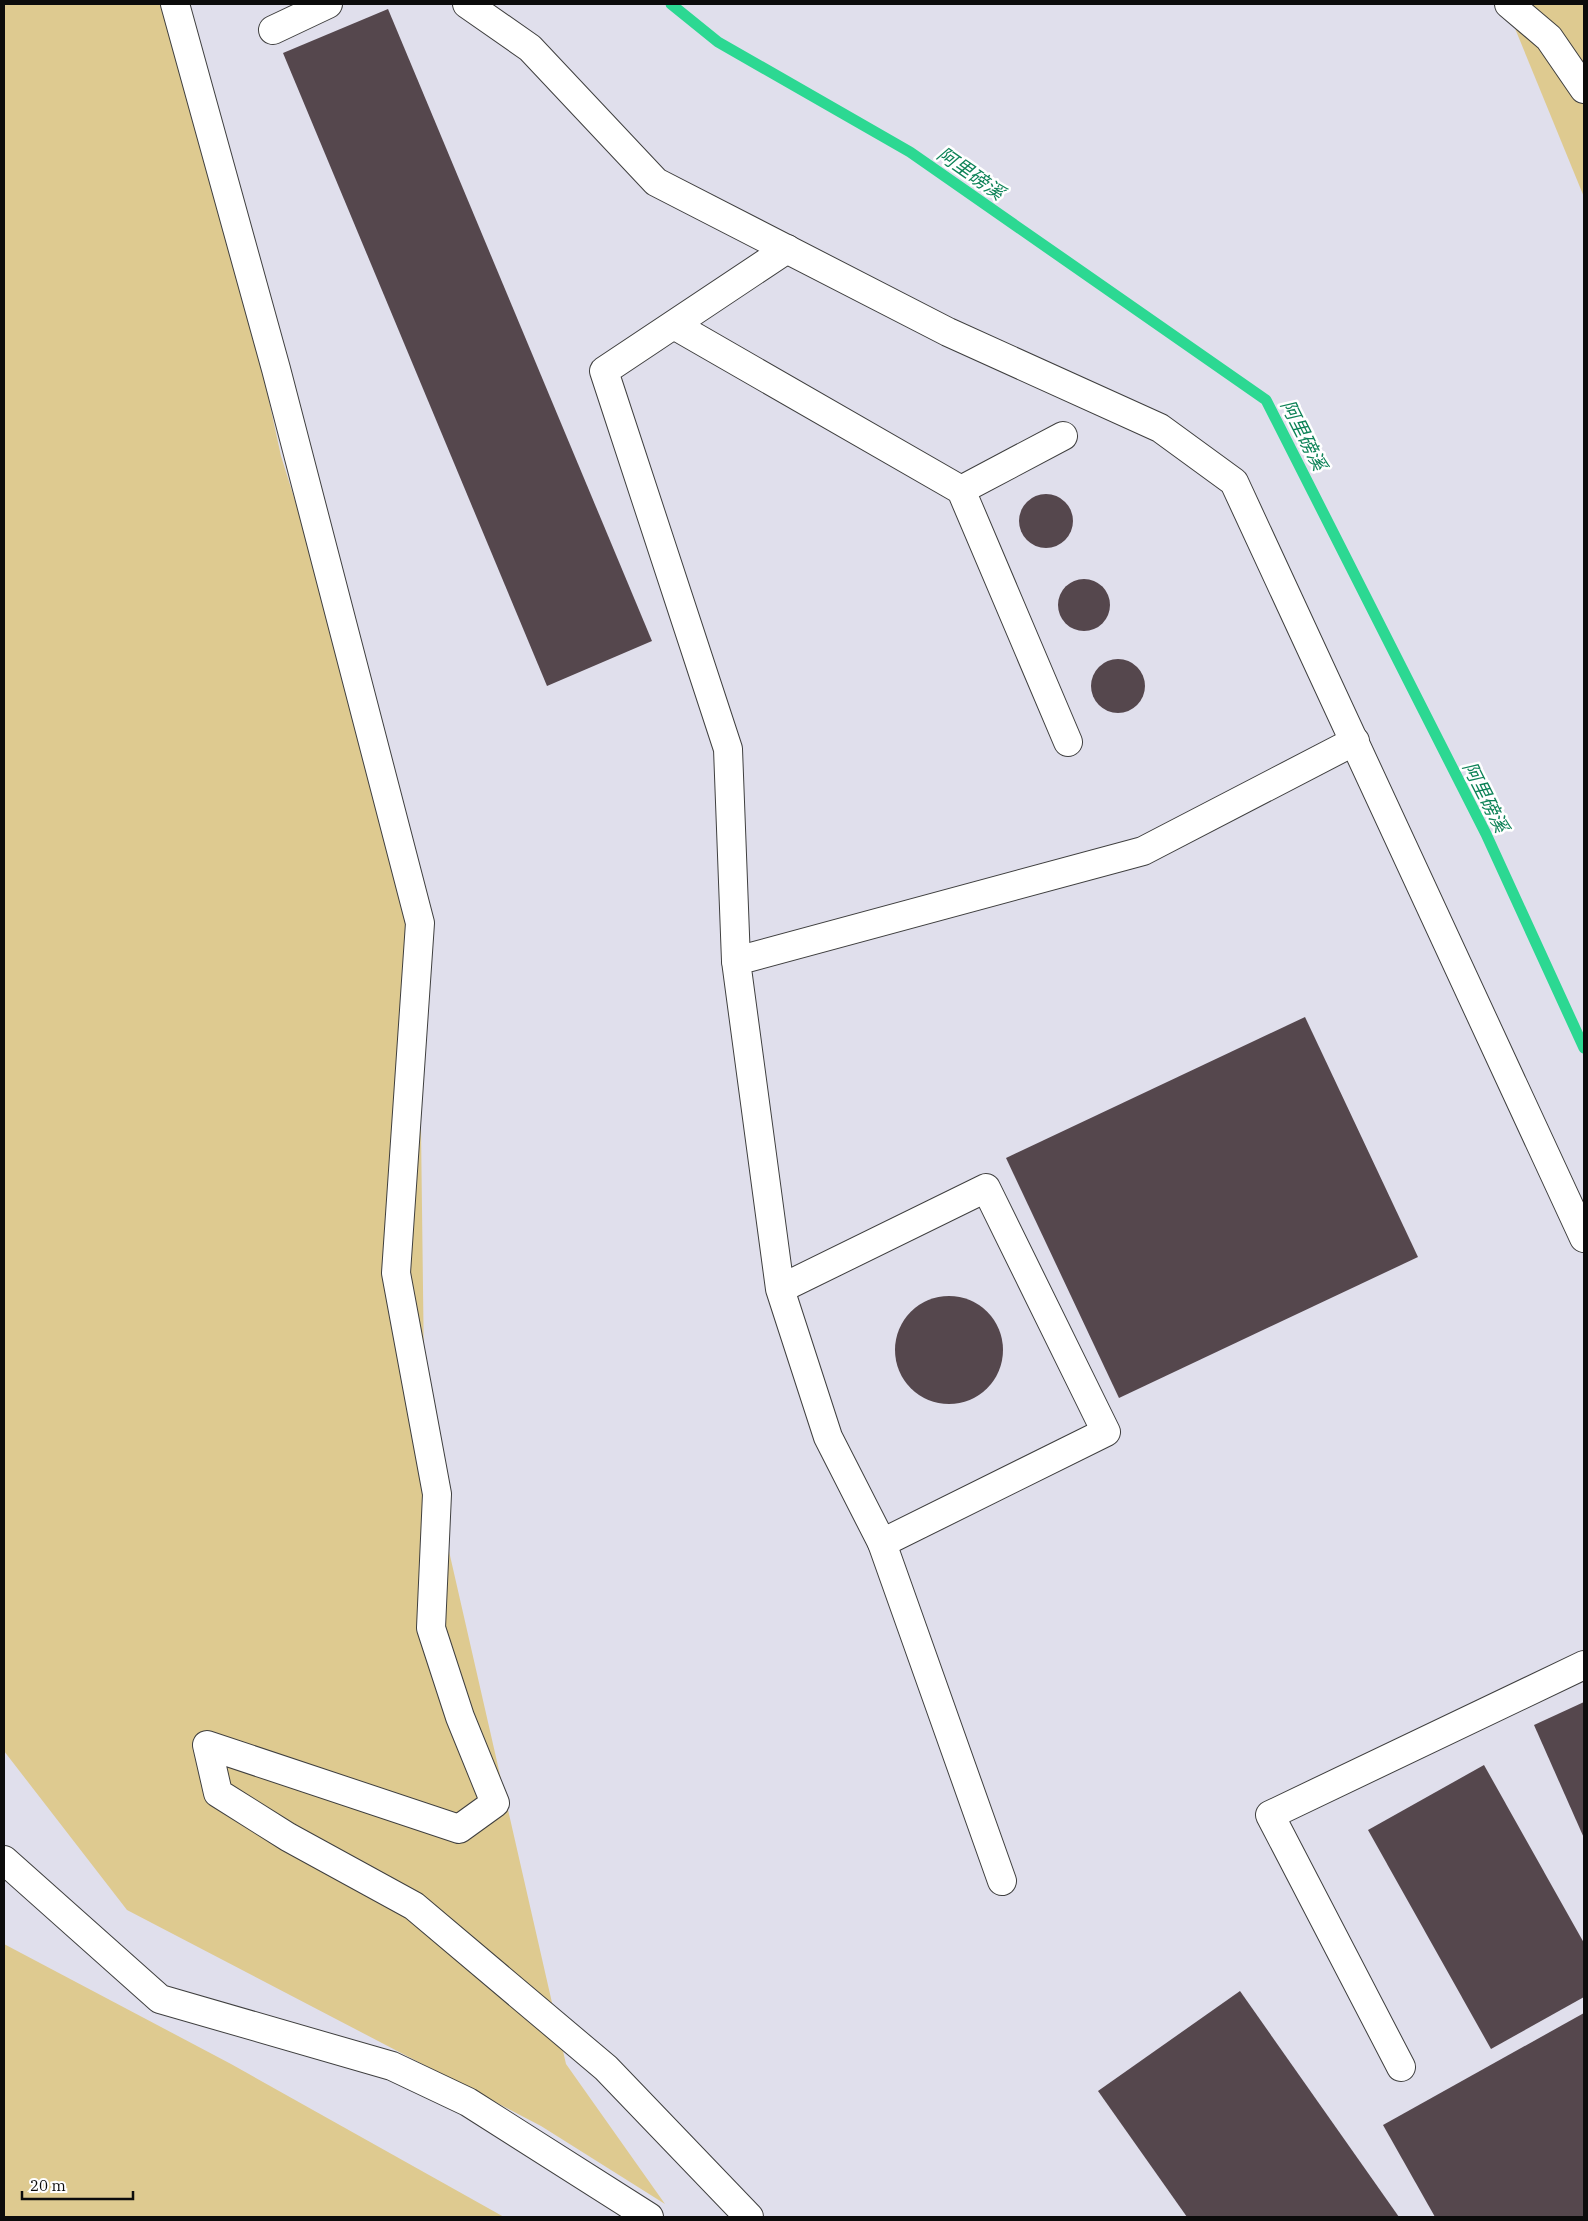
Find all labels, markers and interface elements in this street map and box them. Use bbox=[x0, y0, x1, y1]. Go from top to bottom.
water label: 阿里磅溪 bbox=[933, 141, 1011, 206]
water label: 阿里磅溪 bbox=[1276, 396, 1333, 477]
water label: 阿里磅溪 bbox=[1458, 758, 1515, 839]
scale bar bbox=[22, 2168, 134, 2200]
text: 20 m bbox=[30, 2176, 66, 2195]

